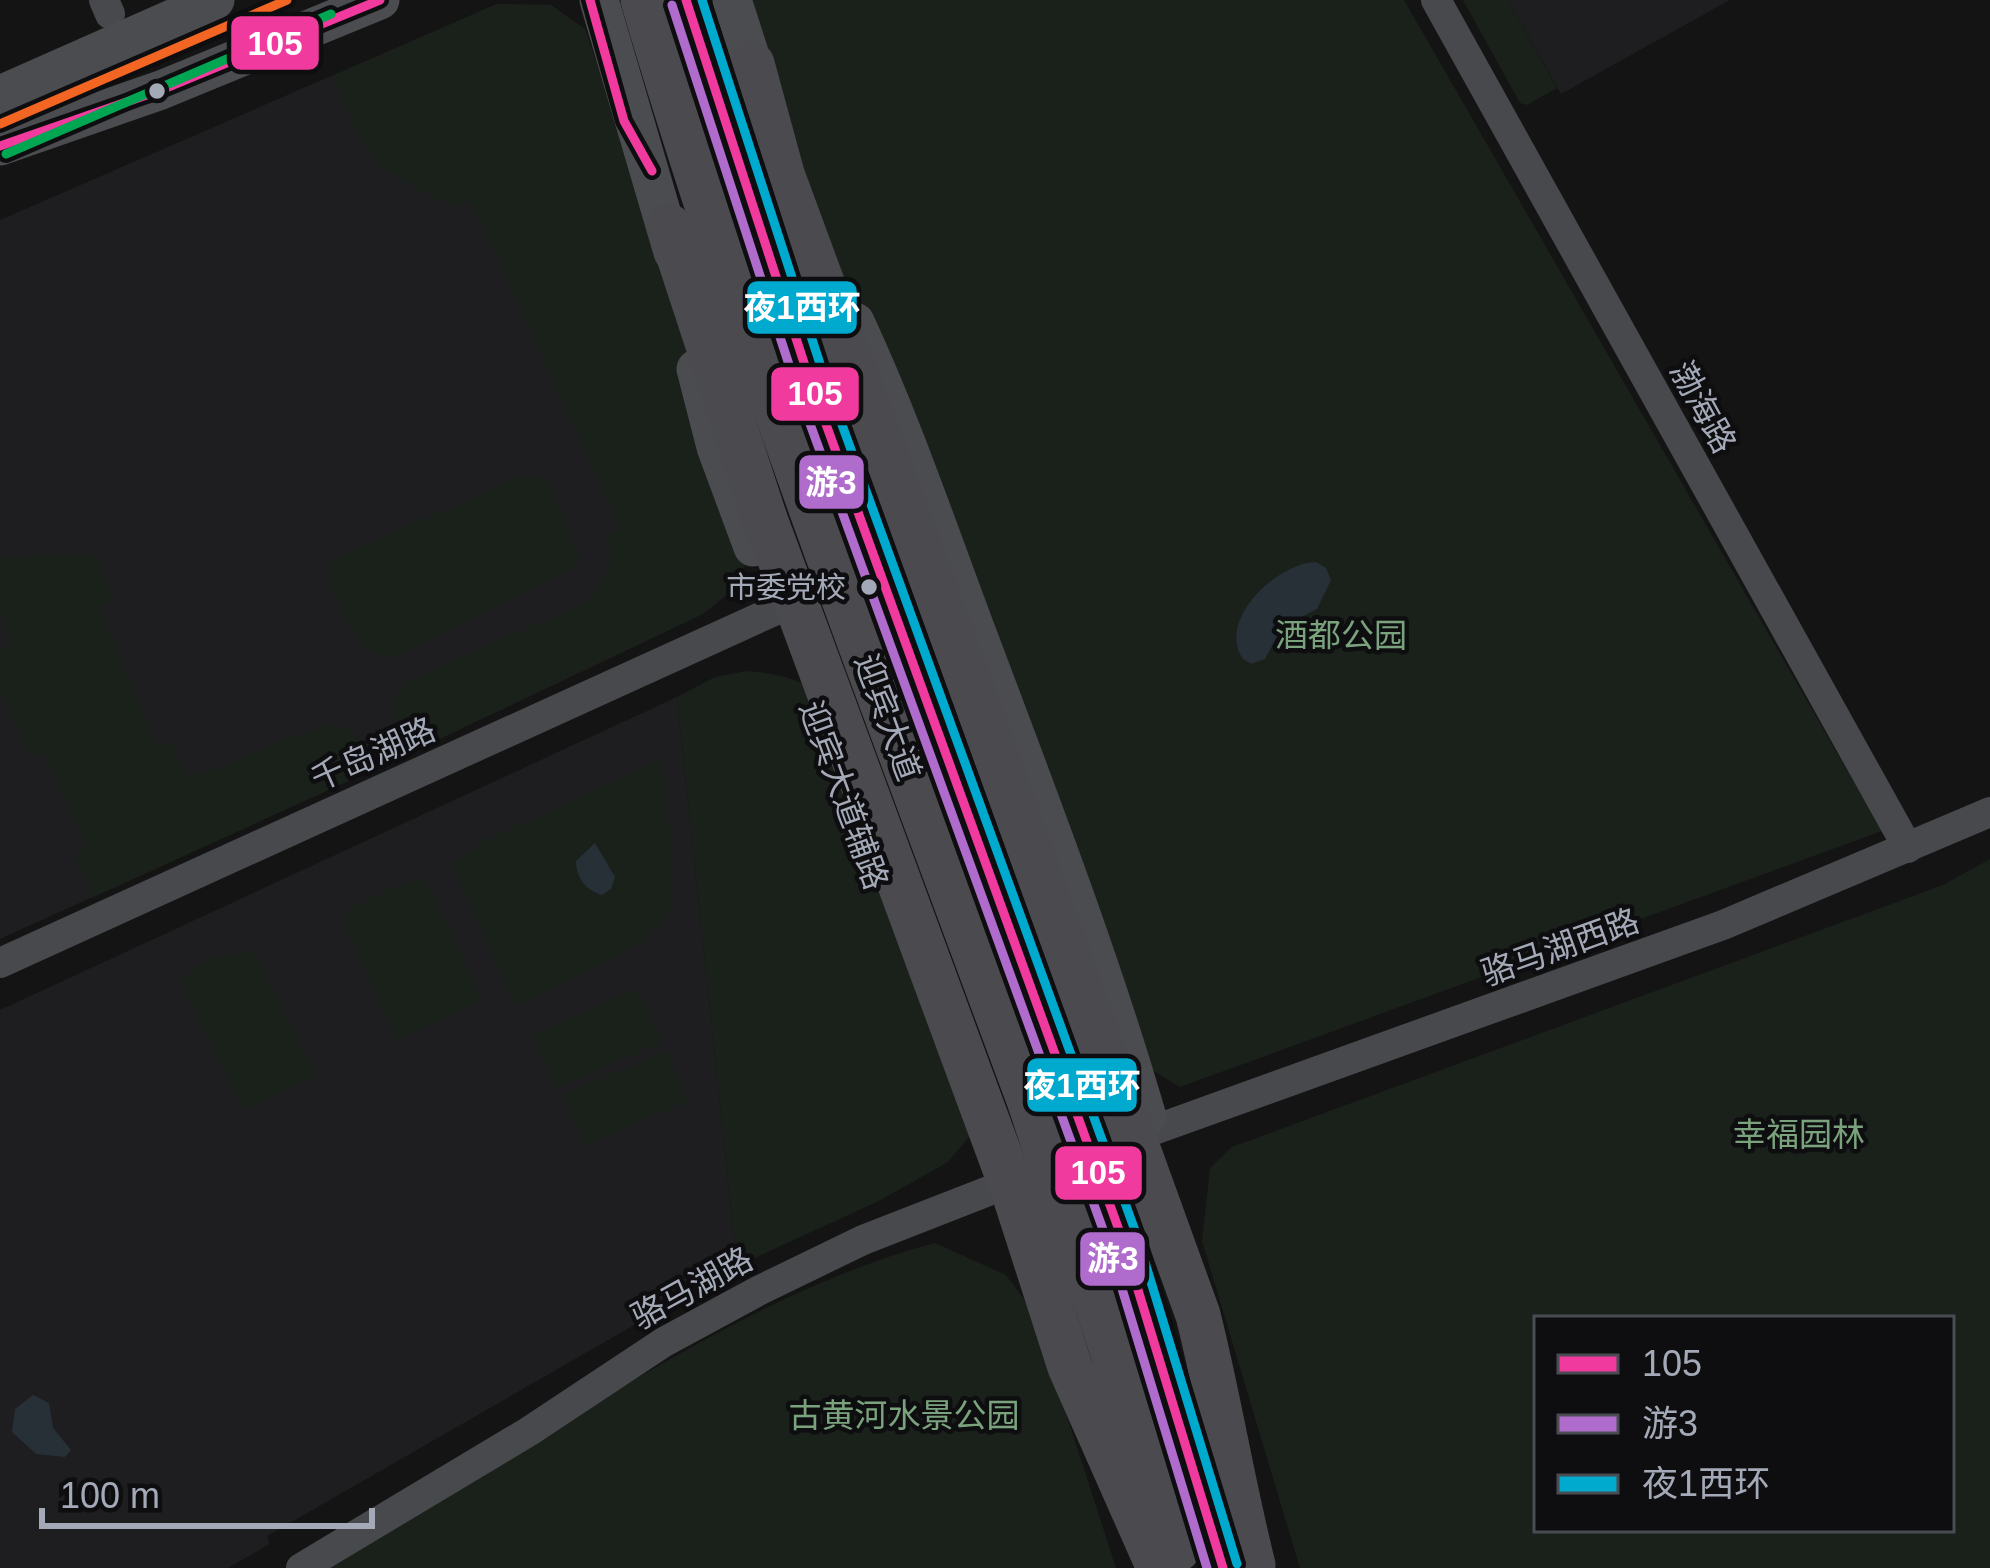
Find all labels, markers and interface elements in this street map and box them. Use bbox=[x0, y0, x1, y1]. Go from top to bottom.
line badge: 105 bbox=[229, 14, 321, 72]
text: 105 bbox=[247, 25, 303, 62]
unlabelled marker bbox=[146, 80, 168, 102]
line badge: 夜1西环 bbox=[745, 279, 859, 336]
text: 夜1西环 bbox=[743, 289, 861, 326]
street label: 渤海路 bbox=[1663, 355, 1743, 459]
line badge: 105 bbox=[769, 365, 861, 423]
text: 105 bbox=[787, 375, 843, 412]
line badge: 游3 bbox=[797, 453, 866, 511]
text: 游3 bbox=[805, 464, 857, 501]
place label: 市委党校 bbox=[726, 571, 846, 604]
marker: 市委党校 bbox=[858, 576, 880, 598]
park label: 酒都公园 bbox=[1275, 617, 1407, 654]
street label: 迎宾大道 bbox=[848, 649, 928, 785]
street label: 迎宾大道辅路 bbox=[793, 696, 895, 894]
street label: 千岛湖路 bbox=[305, 710, 441, 798]
street label: 骆马湖西路 bbox=[1476, 901, 1644, 993]
line badge: 夜1西环 bbox=[1025, 1056, 1139, 1114]
text: 夜1西环 bbox=[1023, 1067, 1141, 1104]
park label: 幸福园林 bbox=[1733, 1116, 1865, 1153]
line badge: 105 bbox=[1053, 1144, 1144, 1202]
text: 105 bbox=[1070, 1154, 1126, 1191]
line badge: 游3 bbox=[1078, 1230, 1147, 1288]
street label: 骆马湖路 bbox=[625, 1240, 759, 1336]
text: 游3 bbox=[1087, 1240, 1139, 1277]
legend bbox=[1534, 1316, 1954, 1532]
text: 105 bbox=[1642, 1343, 1702, 1384]
park label: 古黄河水景公园 bbox=[789, 1397, 1020, 1434]
text: 游3 bbox=[1642, 1403, 1698, 1444]
scale bar bbox=[42, 1454, 372, 1528]
text: 夜1西环 bbox=[1642, 1463, 1770, 1504]
text: 100 m bbox=[60, 1475, 160, 1516]

